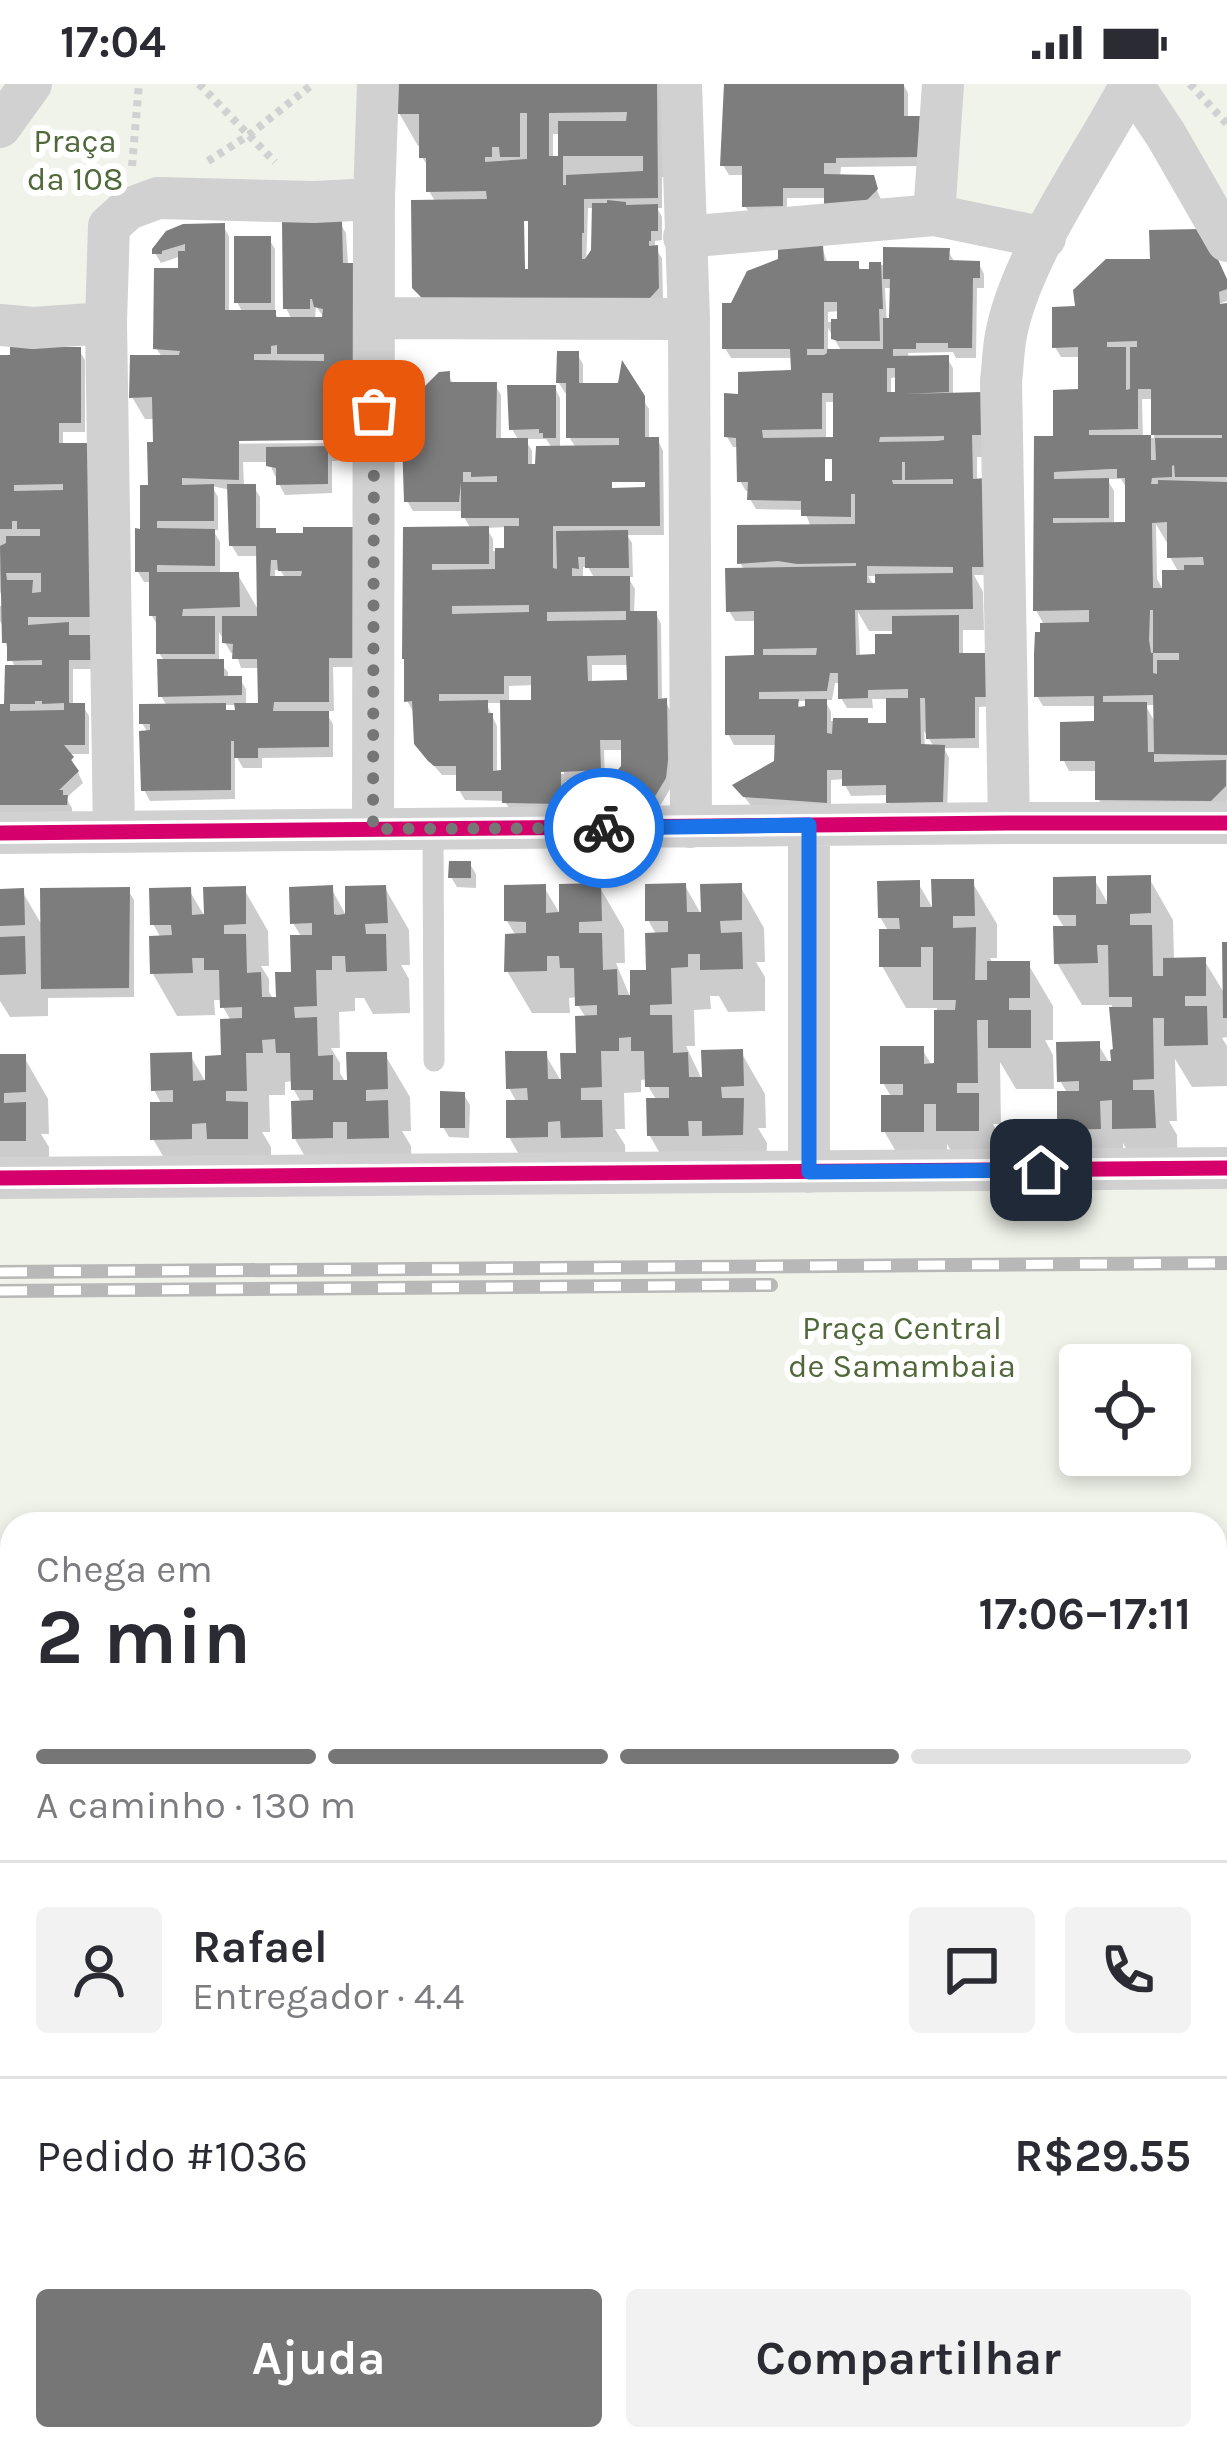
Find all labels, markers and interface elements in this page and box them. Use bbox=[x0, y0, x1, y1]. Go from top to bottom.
text: 17:04 bbox=[60, 16, 166, 68]
park label: Praça da 108 bbox=[27, 122, 123, 198]
pin bbox=[323, 360, 425, 462]
icon: bag bbox=[341, 378, 407, 444]
courier bbox=[544, 768, 664, 888]
icon: bike bbox=[571, 795, 637, 861]
pin bbox=[990, 1119, 1092, 1221]
icon: home bbox=[1008, 1137, 1074, 1203]
park label: Praça Central de Samambaia bbox=[788, 1309, 1016, 1385]
map controls bbox=[1059, 1344, 1191, 1476]
button: locate bbox=[1059, 1344, 1191, 1476]
text: Chega em bbox=[36, 1546, 213, 1592]
text: 17:06–17:11 bbox=[978, 1588, 1191, 1640]
text: 2 min bbox=[36, 1591, 251, 1683]
text: A caminho · 130 m bbox=[36, 1782, 356, 1828]
button: person bbox=[36, 1907, 162, 2033]
button: chat bbox=[909, 1907, 1035, 2033]
button: phone bbox=[1065, 1907, 1191, 2033]
text: Rafael bbox=[192, 1921, 328, 1973]
text: Entregador · 4.4 bbox=[192, 1973, 464, 2019]
text: Pedido #1036 bbox=[36, 2130, 308, 2182]
text: R$29.55 bbox=[1014, 2130, 1191, 2182]
button: Ajuda bbox=[36, 2289, 602, 2427]
button: Compartilhar bbox=[626, 2289, 1191, 2427]

